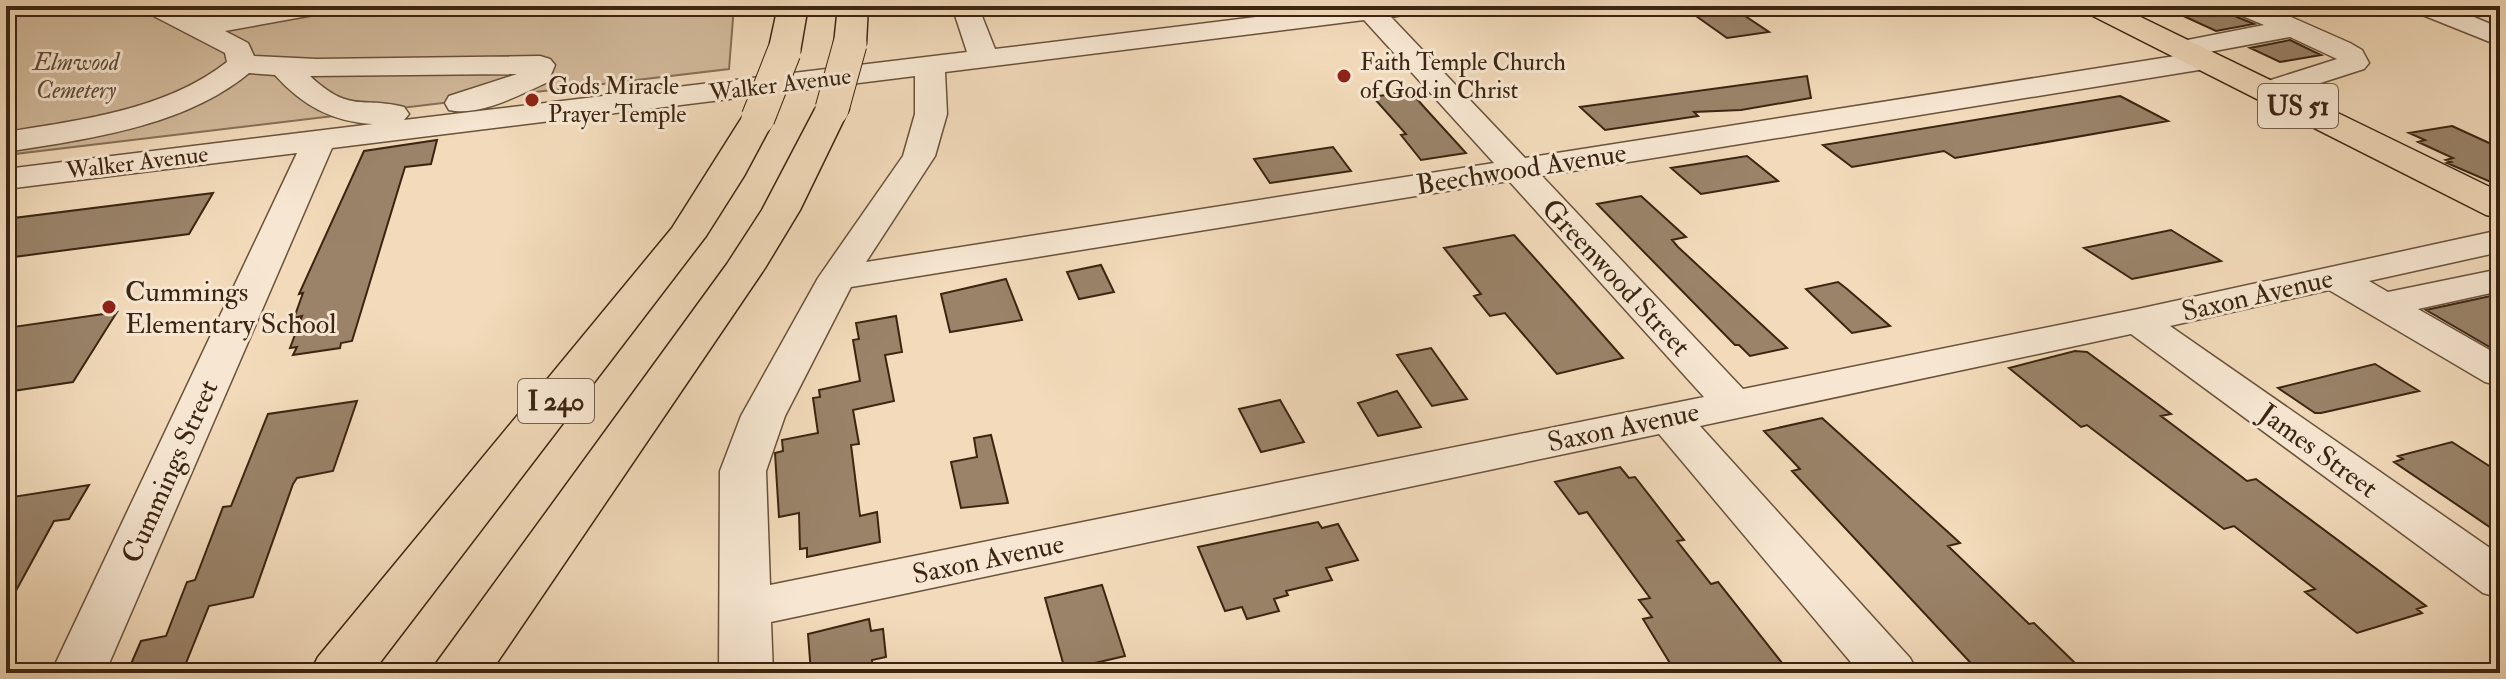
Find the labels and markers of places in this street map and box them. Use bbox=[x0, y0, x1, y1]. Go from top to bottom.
place label: Faith Temple Church of God in Christ bbox=[1360, 47, 1566, 106]
marker: Faith Temple Church of God in Christ bbox=[1335, 67, 1353, 85]
place label: Gods Miracle Prayer Temple bbox=[548, 71, 686, 130]
marker: Gods Miracle Prayer Temple bbox=[523, 91, 541, 109]
place label: Cummings Elementary School bbox=[125, 275, 336, 342]
marker: Cummings Elementary School bbox=[100, 298, 118, 316]

